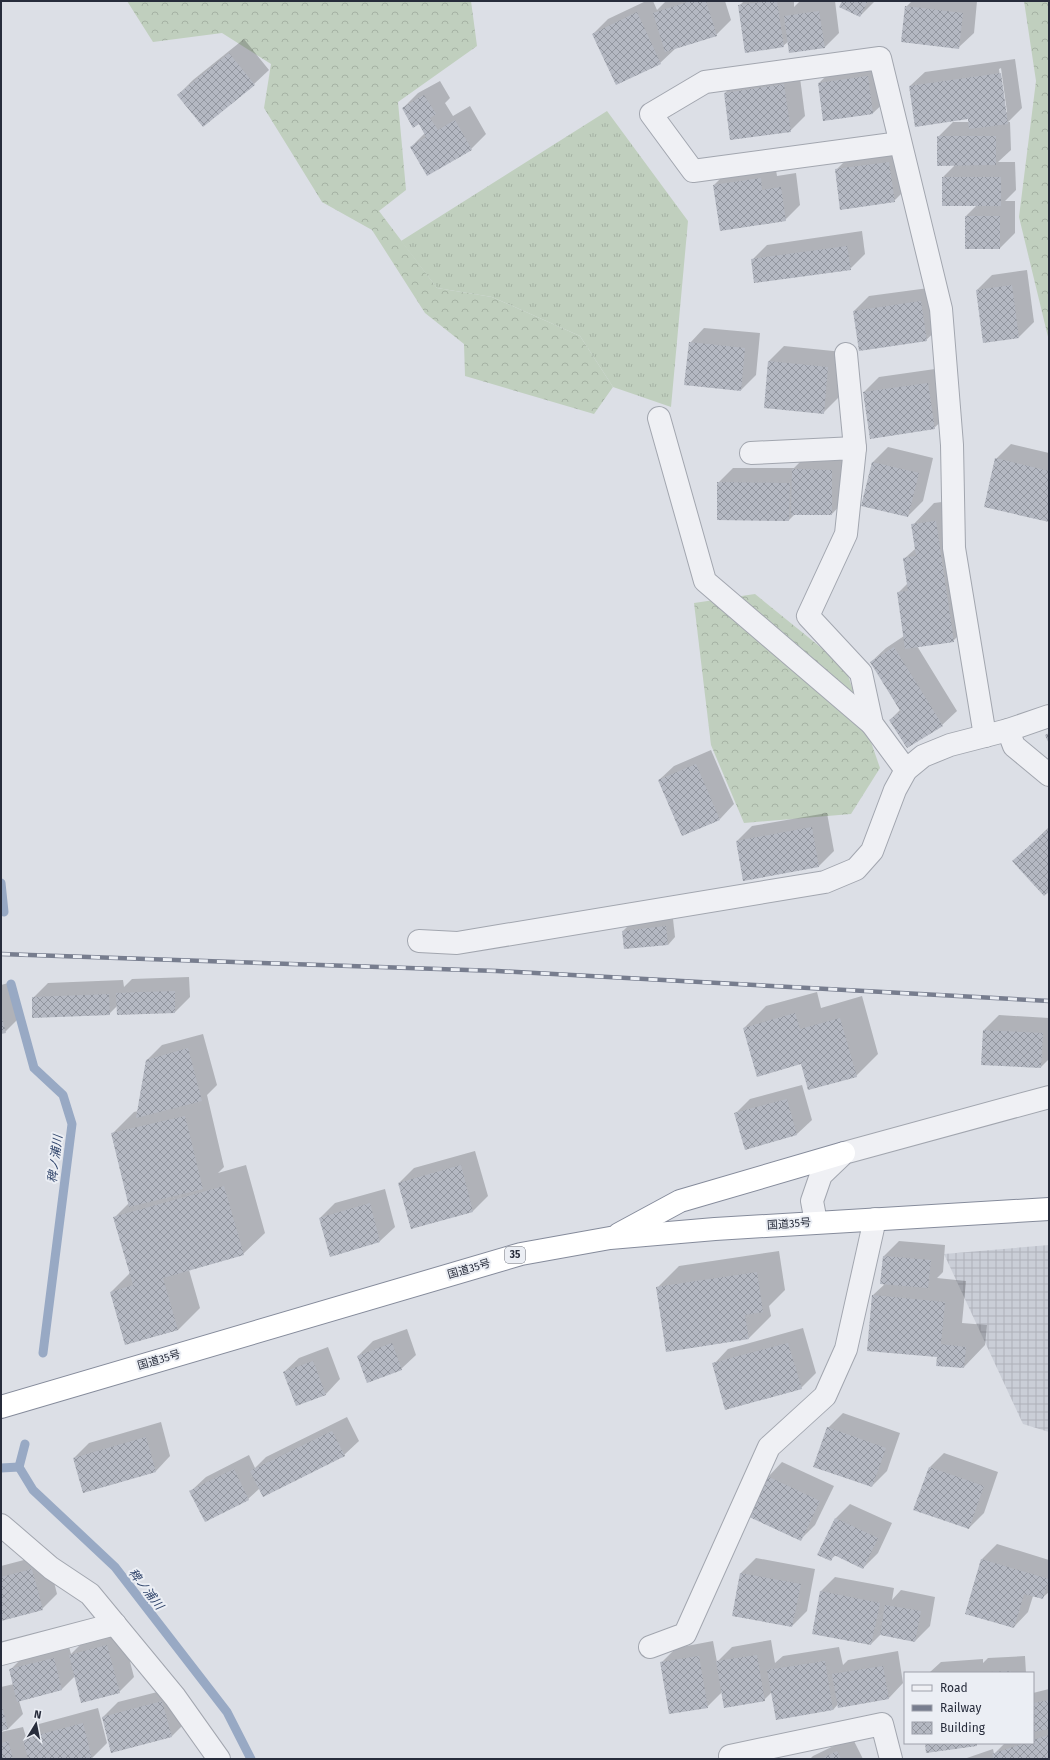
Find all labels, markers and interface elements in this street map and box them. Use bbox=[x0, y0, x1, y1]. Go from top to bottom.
water label: 稗ノ浦川 bbox=[45, 1132, 65, 1184]
street label: 国道35号 bbox=[767, 1216, 811, 1232]
road number: 35 bbox=[505, 1247, 525, 1263]
street label: 国道35号 bbox=[446, 1257, 492, 1281]
street label: 国道35号 bbox=[136, 1348, 182, 1372]
water label: 稗ノ浦川 bbox=[126, 1566, 168, 1614]
legend bbox=[904, 1672, 1034, 1744]
text: Road bbox=[940, 1681, 968, 1695]
text: Railway bbox=[940, 1701, 981, 1715]
north arrow bbox=[16, 1704, 56, 1744]
text: N bbox=[33, 1708, 42, 1722]
text: Building bbox=[940, 1721, 986, 1735]

